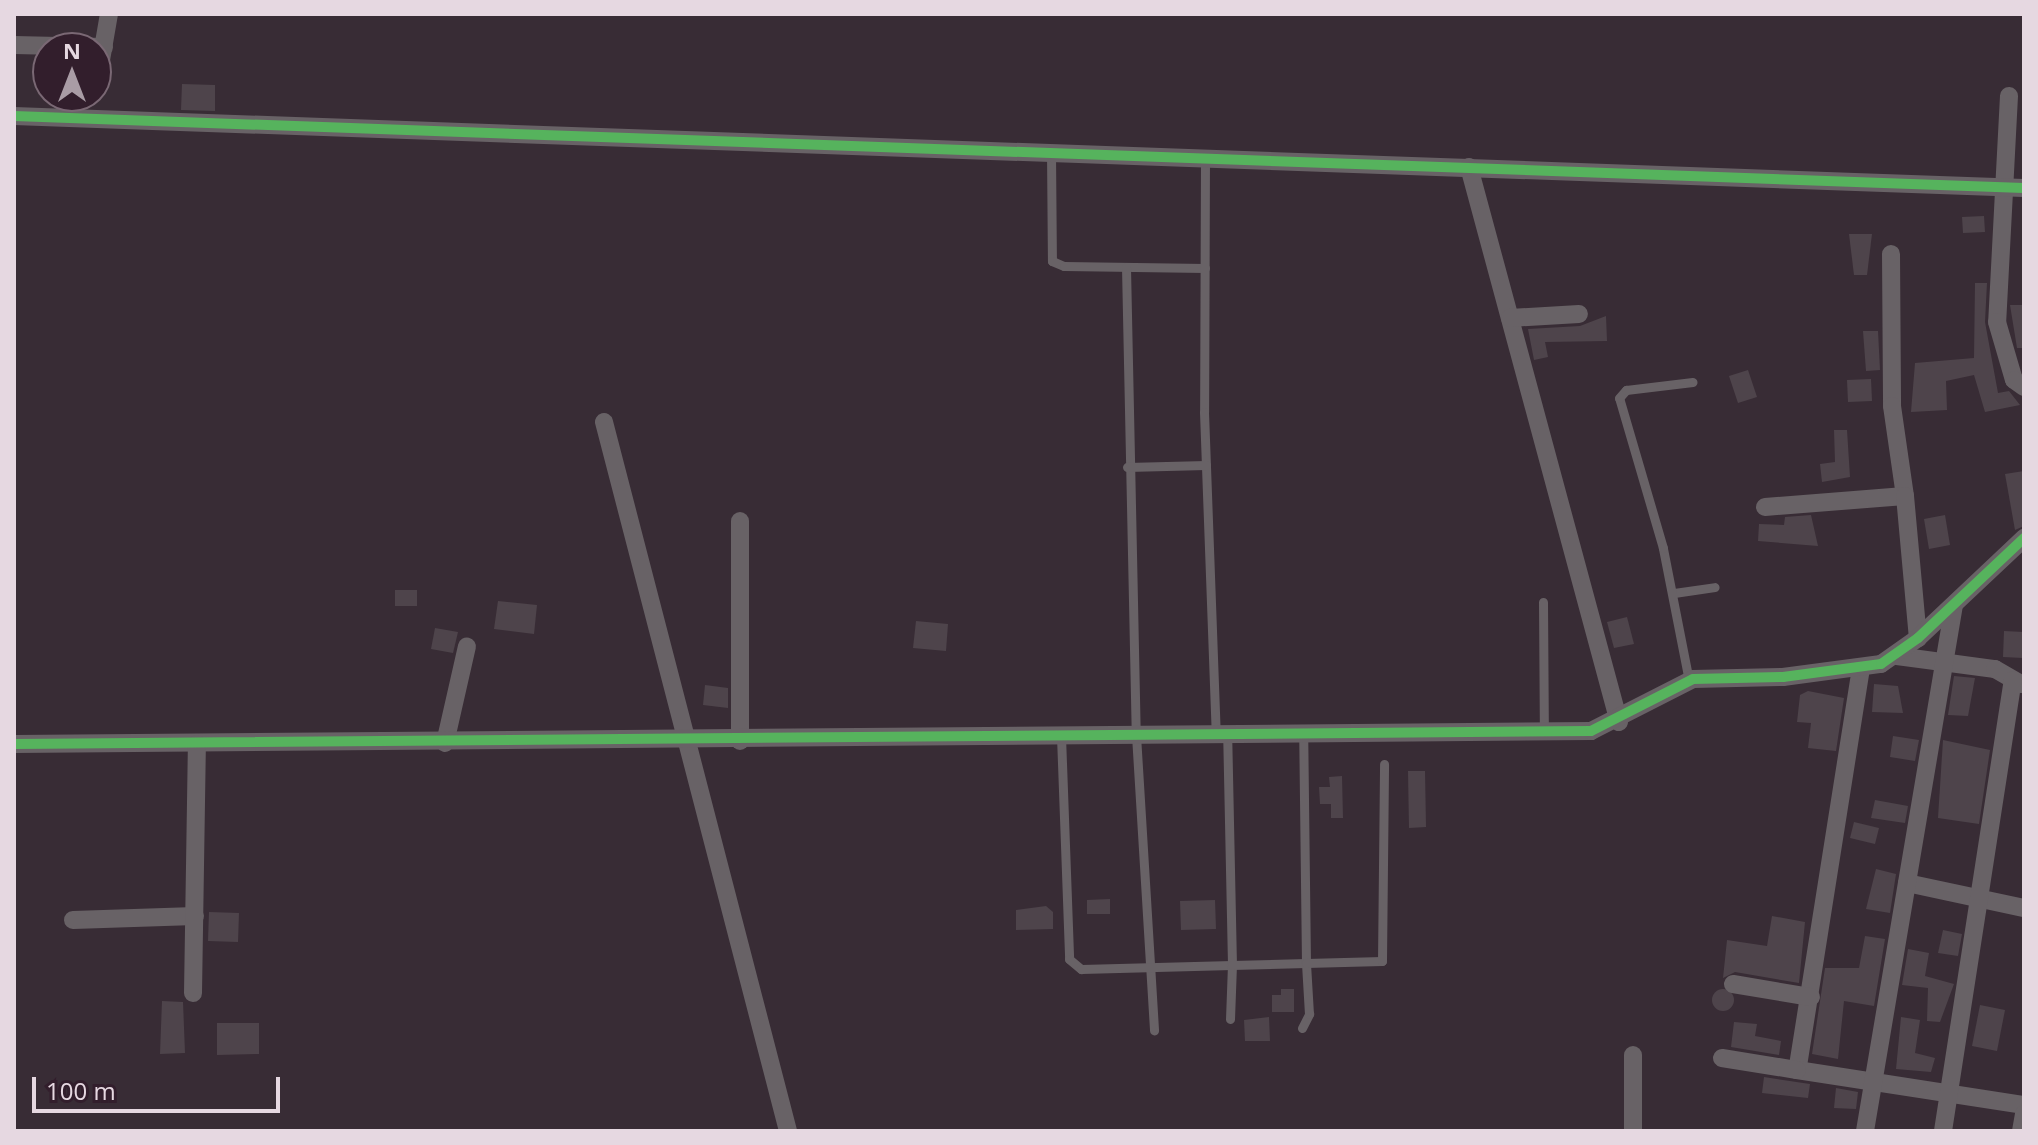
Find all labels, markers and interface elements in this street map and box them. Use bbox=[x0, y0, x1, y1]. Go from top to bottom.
north arrow bbox=[32, 32, 112, 112]
text: N bbox=[63, 35, 81, 65]
scale bar bbox=[36, 1061, 284, 1111]
text: 100 m bbox=[46, 1074, 116, 1107]

